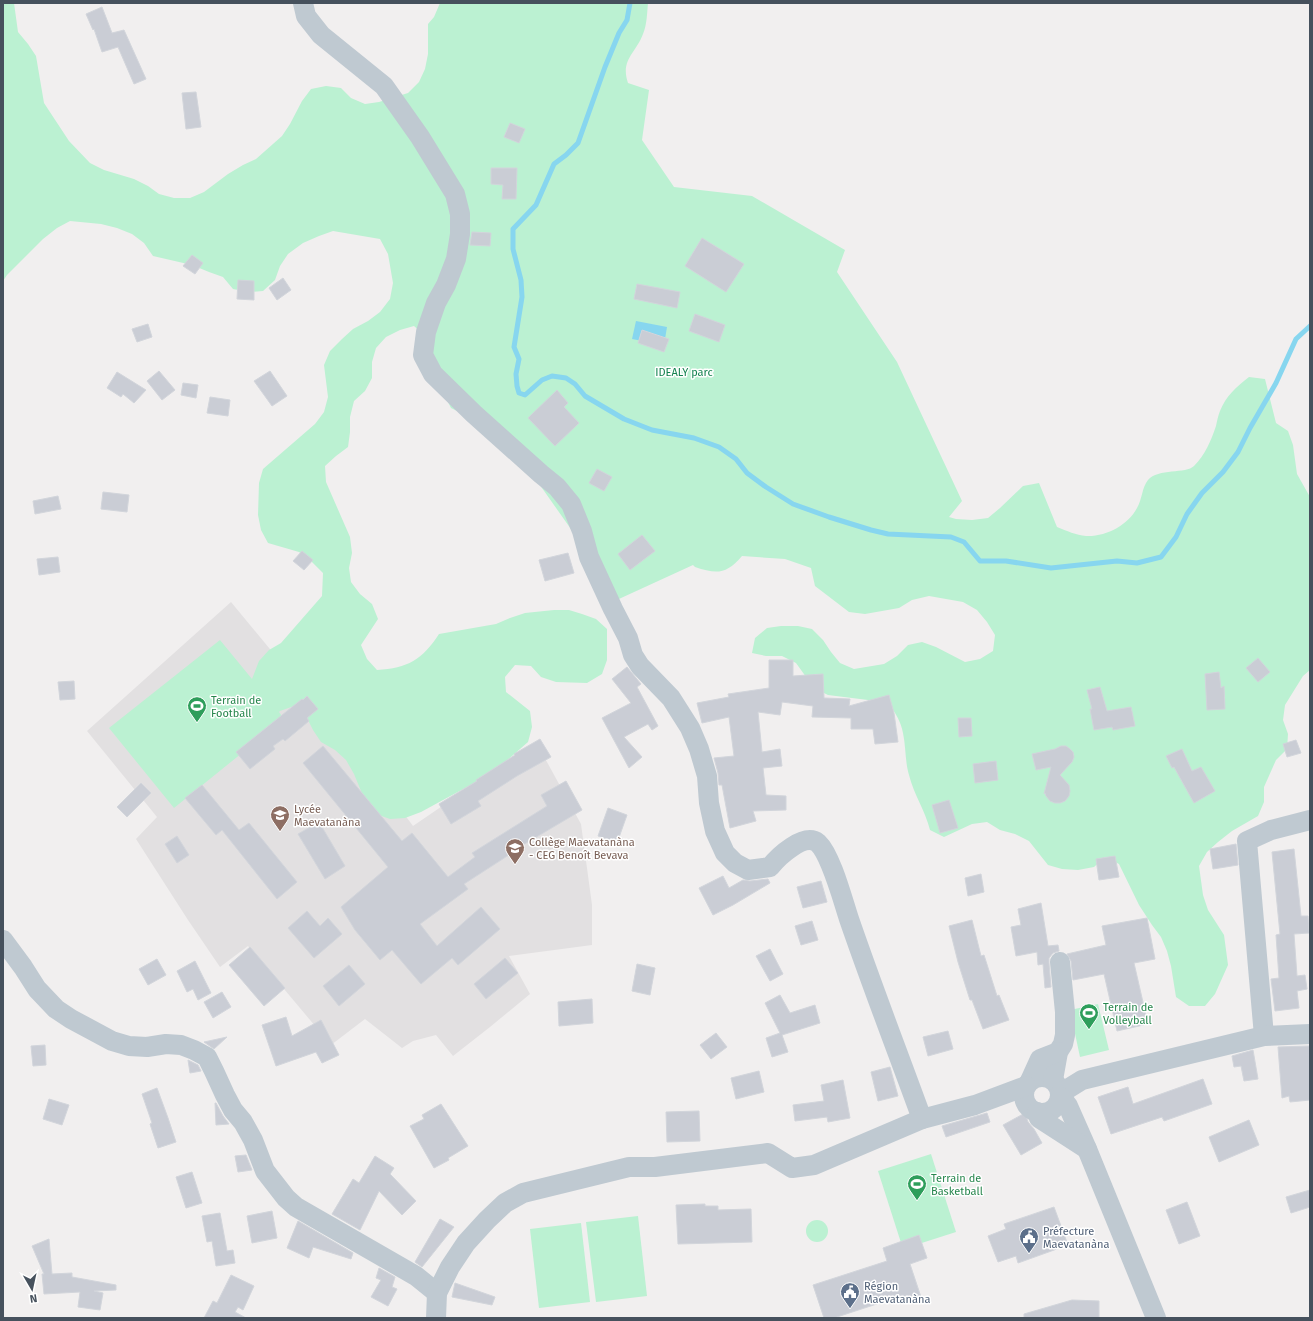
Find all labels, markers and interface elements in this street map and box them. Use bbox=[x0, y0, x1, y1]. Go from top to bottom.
park label: IDEALY parc bbox=[655, 366, 713, 379]
place label: Terrain de Football bbox=[211, 694, 261, 720]
sports icon: Terrain de Football bbox=[186, 695, 208, 723]
place label: Lycée Maevatanàna bbox=[294, 803, 360, 829]
school or university icon: Lycée Maevatanàna bbox=[269, 804, 291, 832]
place label: Collège Maevatanàna - CEG Benoît Bevava bbox=[529, 836, 635, 862]
school or university icon: Collège Maevatanàna - CEG Benoît Bevava bbox=[504, 837, 526, 865]
place label: Terrain de Volleyball bbox=[1103, 1001, 1153, 1027]
sports icon: Terrain de Volleyball bbox=[1078, 1002, 1100, 1030]
place label: Terrain de Basketball bbox=[931, 1172, 983, 1198]
sports icon: Terrain de Basketball bbox=[906, 1173, 928, 1201]
place label: Préfecture Maevatanàna bbox=[1043, 1225, 1109, 1251]
public building icon: Préfecture Maevatanàna bbox=[1018, 1226, 1040, 1254]
north arrow bbox=[12, 1269, 52, 1309]
place label: Région Maevatanàna bbox=[864, 1280, 930, 1306]
public building icon: Région Maevatanàna bbox=[839, 1281, 861, 1309]
text: N bbox=[29, 1291, 38, 1305]

